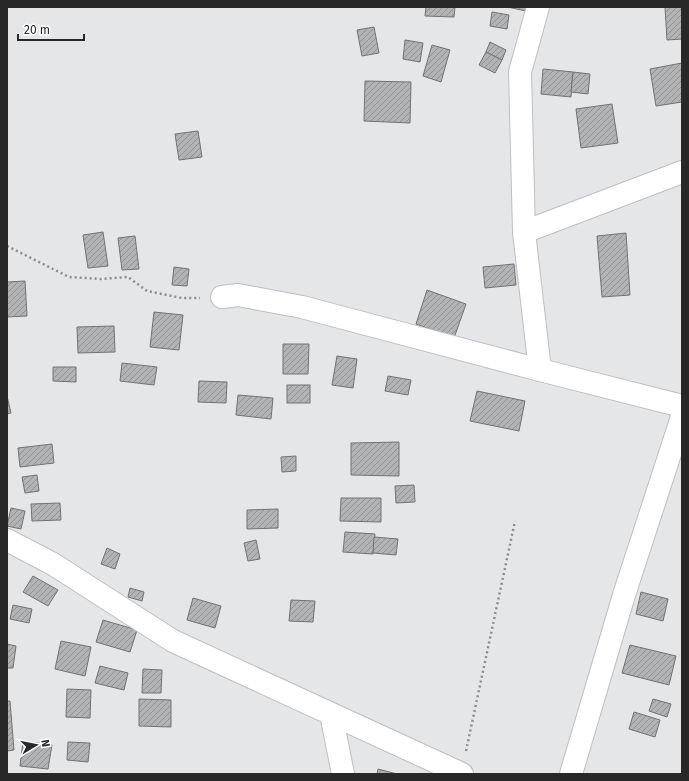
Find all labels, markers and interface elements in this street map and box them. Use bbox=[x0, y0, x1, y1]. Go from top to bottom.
scale bar bbox=[18, 16, 84, 42]
text: 20 m bbox=[24, 23, 50, 37]
north arrow bbox=[16, 725, 56, 765]
text: N bbox=[38, 739, 52, 748]

